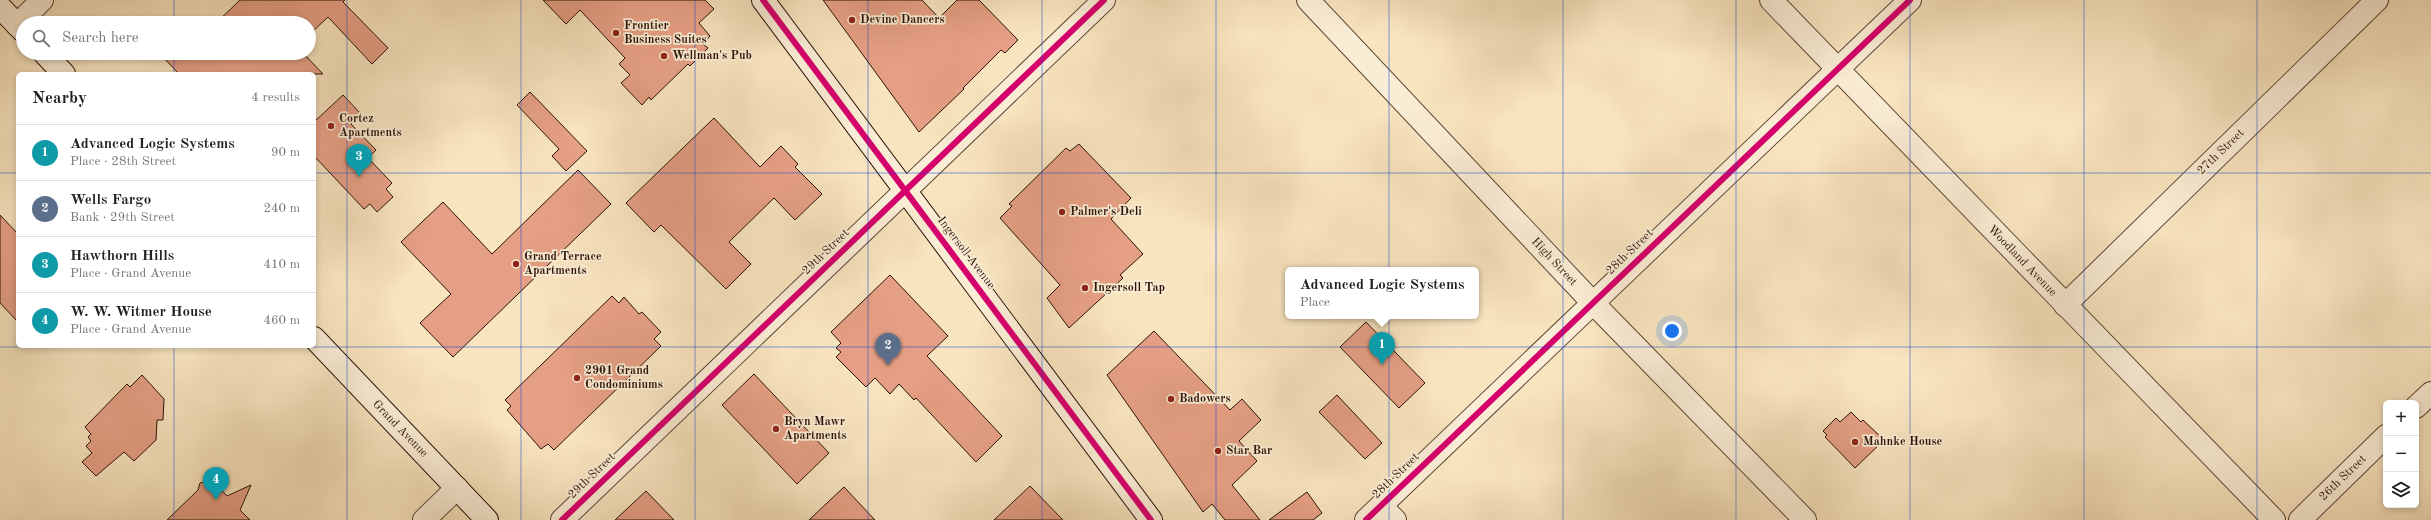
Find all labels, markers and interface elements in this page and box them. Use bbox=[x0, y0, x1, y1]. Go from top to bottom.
place label: Devine Dancers bbox=[860, 14, 945, 26]
marker: Devine Dancers bbox=[847, 15, 857, 25]
search box bbox=[16, 16, 316, 60]
place label: Frontier Business Suites bbox=[624, 20, 707, 46]
icon: search bbox=[30, 27, 52, 49]
marker: Frontier Business Suites bbox=[611, 28, 621, 38]
text: Search here bbox=[62, 31, 139, 46]
place label: Wellman's Pub bbox=[672, 50, 752, 62]
marker: Wellman's Pub bbox=[659, 51, 669, 61]
text: Nearby bbox=[32, 90, 87, 107]
text: 4 results bbox=[251, 91, 300, 104]
place label: Cortez Apartments bbox=[339, 113, 402, 139]
marker: Cortez Apartments bbox=[326, 121, 336, 131]
street label: 27th Street bbox=[2195, 127, 2247, 177]
text: Advanced Logic Systems bbox=[70, 137, 235, 152]
pin: 3 bbox=[346, 144, 372, 177]
text: 1 bbox=[41, 146, 49, 159]
text: 90 m bbox=[271, 146, 300, 159]
text: Place · 28th Street bbox=[70, 155, 176, 168]
text: Wells Fargo bbox=[70, 193, 151, 208]
text: 2 bbox=[41, 202, 49, 215]
text: 240 m bbox=[263, 202, 300, 215]
place label: Palmer's Deli bbox=[1070, 206, 1142, 218]
marker: Palmer's Deli bbox=[1057, 207, 1067, 217]
text: Bank · 29th Street bbox=[70, 211, 175, 224]
street label: Ingersoll Avenue bbox=[935, 215, 997, 292]
street label: Woodland Avenue bbox=[1985, 223, 2059, 299]
street label: 29th Street bbox=[800, 227, 852, 277]
street label: 28th Street bbox=[1604, 227, 1656, 277]
street label: High Street bbox=[1529, 236, 1579, 288]
text: Hawthorn Hills bbox=[70, 249, 174, 264]
place label: Grand Terrace Apartments bbox=[524, 251, 602, 277]
text: 3 bbox=[41, 258, 49, 271]
text: 410 m bbox=[263, 258, 300, 271]
marker: Grand Terrace Apartments bbox=[511, 259, 521, 269]
text: Place · Grand Avenue bbox=[70, 267, 191, 280]
popup bbox=[1285, 267, 1479, 319]
text: Advanced Logic Systems bbox=[1300, 278, 1464, 293]
place label: Ingersoll Tap bbox=[1093, 282, 1165, 294]
marker: Ingersoll Tap bbox=[1080, 283, 1090, 293]
text: Place bbox=[1300, 296, 1330, 309]
text: W. W. Witmer House bbox=[70, 305, 212, 320]
text: 4 bbox=[41, 314, 49, 327]
text: 460 m bbox=[263, 314, 300, 327]
your location bbox=[1662, 321, 1682, 341]
text: Place · Grand Avenue bbox=[70, 323, 191, 336]
pin: 1 bbox=[1369, 332, 1395, 365]
pin: 2 bbox=[875, 333, 901, 366]
place label: 2901 Grand Condominiums bbox=[585, 365, 663, 391]
marker: 2901 Grand Condominiums bbox=[572, 373, 582, 383]
place label: Badowers bbox=[1179, 393, 1231, 405]
marker: Badowers bbox=[1166, 394, 1176, 404]
street label: Grand Avenue bbox=[370, 398, 430, 460]
map controls bbox=[2383, 400, 2419, 508]
button: + bbox=[2383, 400, 2419, 436]
place label: Bryn Mawr Apartments bbox=[784, 416, 847, 442]
marker: Bryn Mawr Apartments bbox=[771, 424, 781, 434]
place label: Mahnke House bbox=[1863, 436, 1943, 448]
button: − bbox=[2383, 436, 2419, 472]
marker: Mahnke House bbox=[1850, 437, 1860, 447]
place label: Star Bar bbox=[1226, 445, 1272, 457]
marker: Star Bar bbox=[1213, 446, 1223, 456]
street label: 29th Street bbox=[566, 451, 618, 501]
street label: 28th Street bbox=[1370, 451, 1422, 501]
street label: 26th Street bbox=[2317, 453, 2369, 503]
pin: 4 bbox=[203, 467, 229, 500]
button: layers bbox=[2383, 472, 2419, 508]

